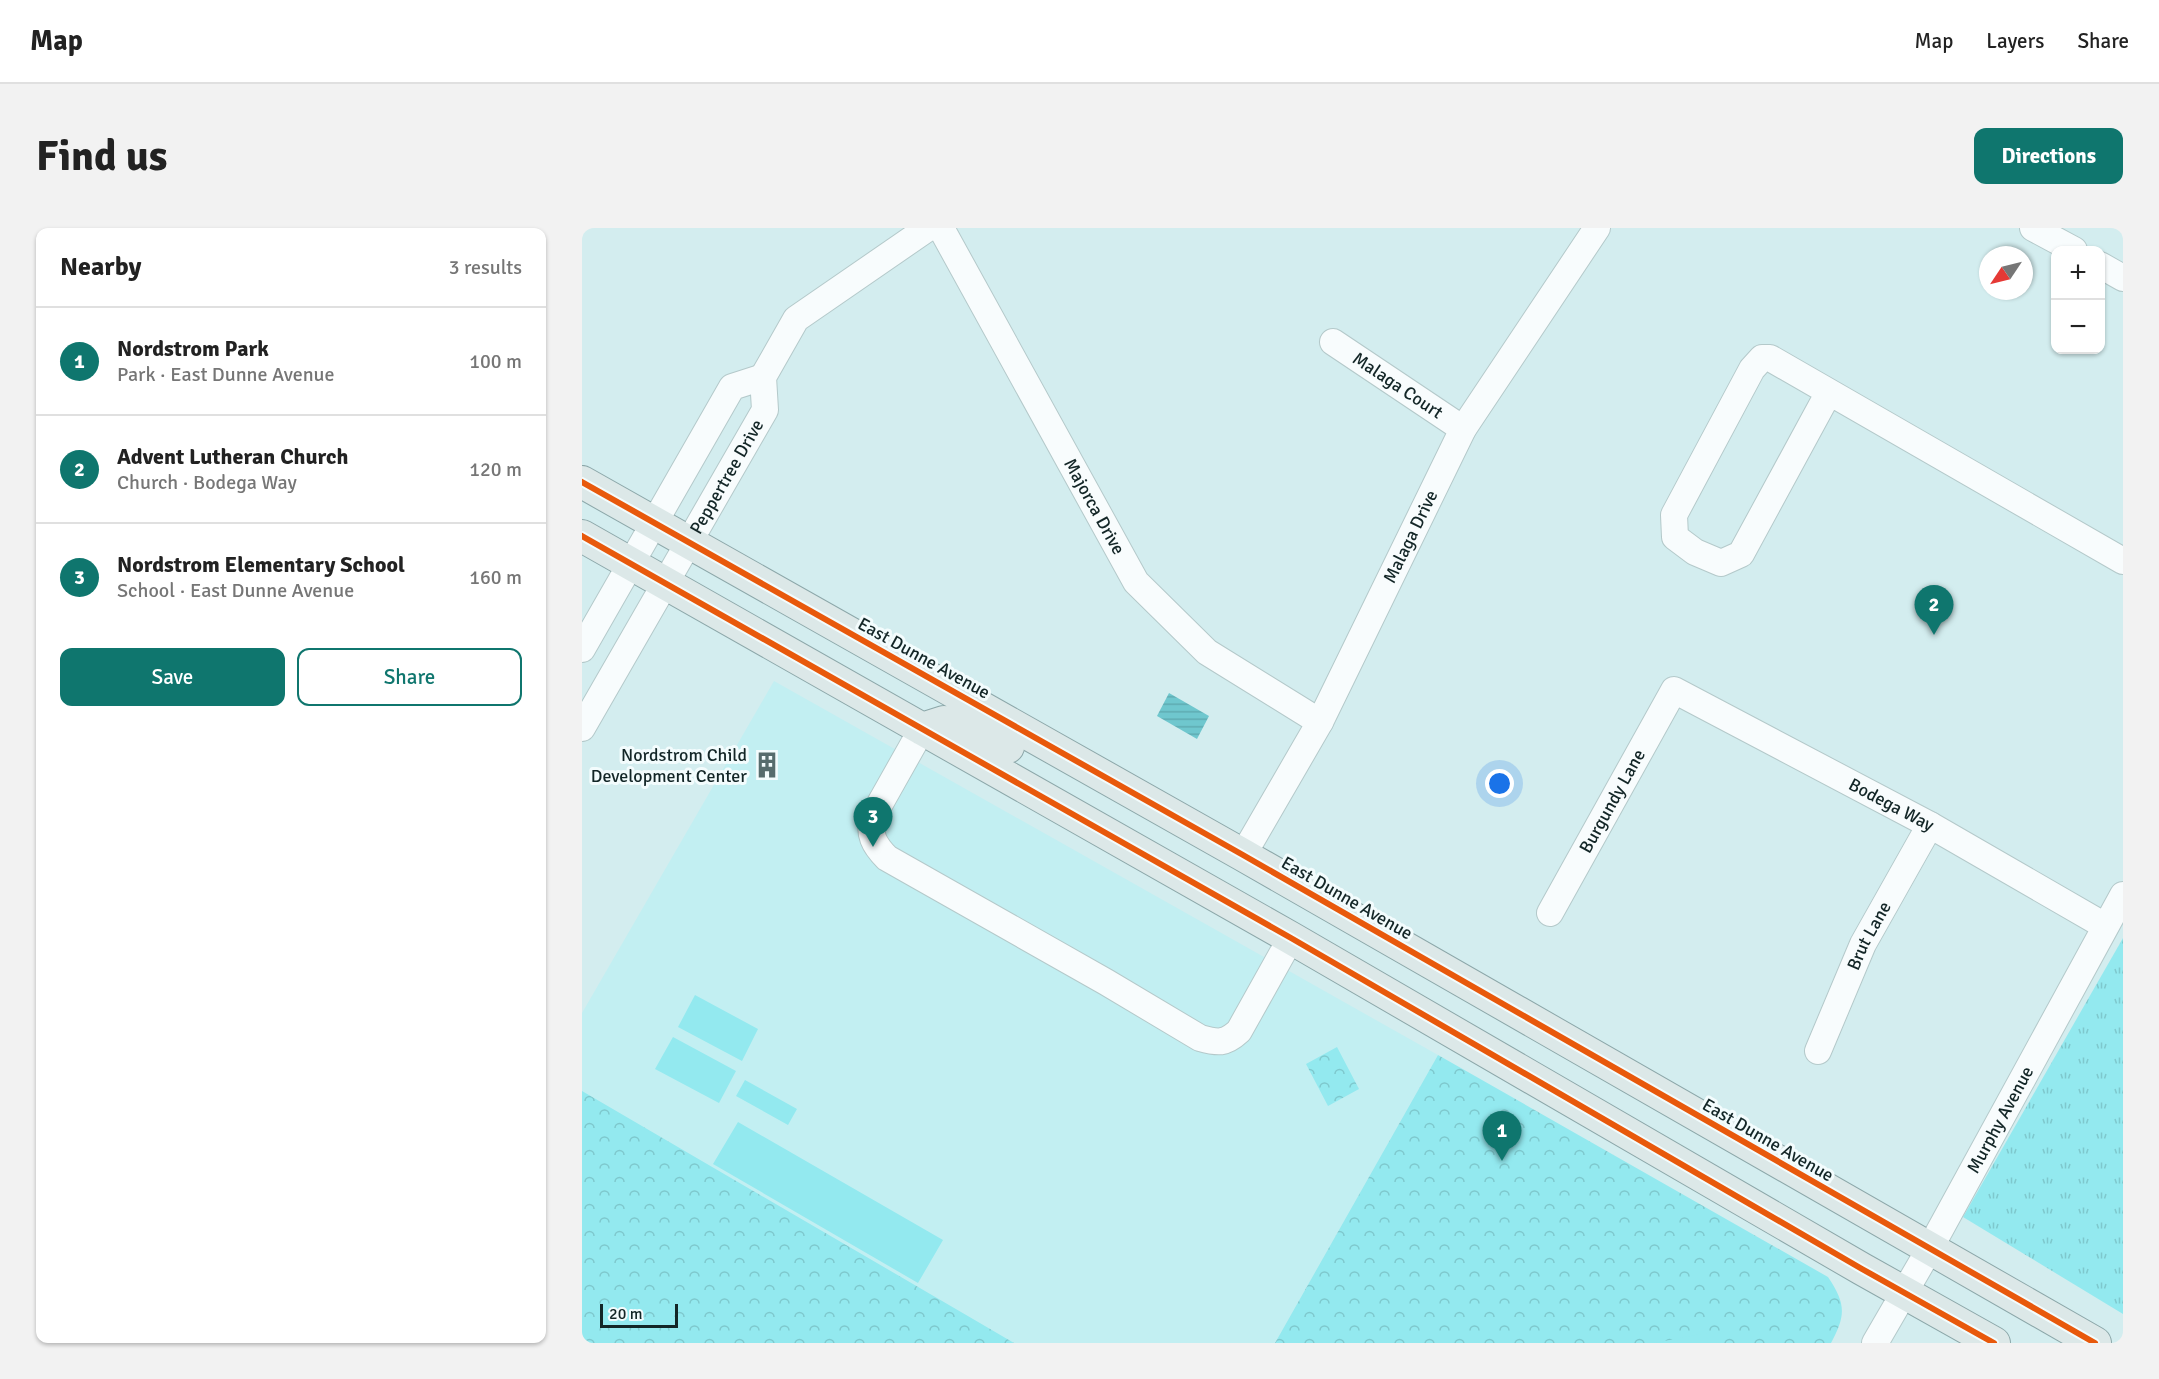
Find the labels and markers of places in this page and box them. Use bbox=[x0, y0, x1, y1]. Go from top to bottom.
pin: 2 bbox=[1914, 586, 1954, 635]
place label: Nordstrom Child Development Center bbox=[591, 744, 747, 787]
building icon: Nordstrom Child Development Center bbox=[752, 750, 782, 780]
pin: 3 bbox=[854, 798, 892, 847]
pin: 1 bbox=[1482, 1112, 1522, 1161]

